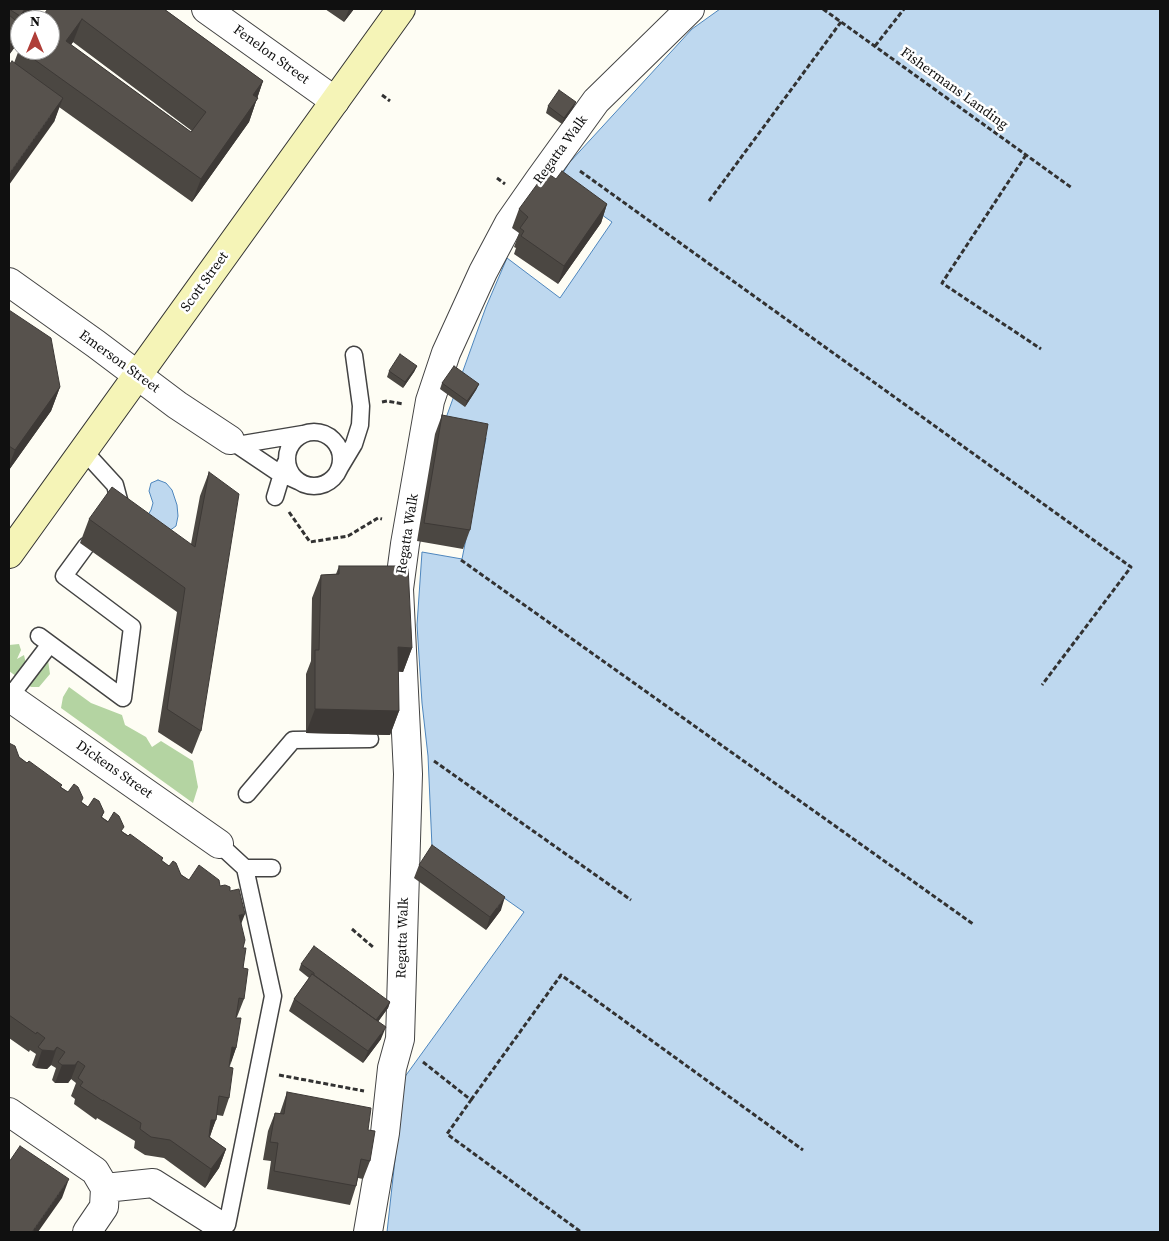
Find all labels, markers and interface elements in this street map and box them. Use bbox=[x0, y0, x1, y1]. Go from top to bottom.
north arrow bbox=[10, 10, 60, 60]
text: N bbox=[30, 11, 40, 31]
street label: Fenelon Street bbox=[230, 22, 312, 88]
street label: Fishermans Landing bbox=[897, 44, 1011, 134]
street label: Regatta Walk bbox=[530, 112, 592, 188]
street label: Scott Street bbox=[178, 249, 232, 315]
street label: Emerson Street bbox=[75, 327, 163, 397]
street label: Regatta Walk bbox=[393, 493, 423, 575]
street label: Dickens Street bbox=[73, 738, 155, 802]
street label: Regatta Walk bbox=[393, 897, 413, 979]

